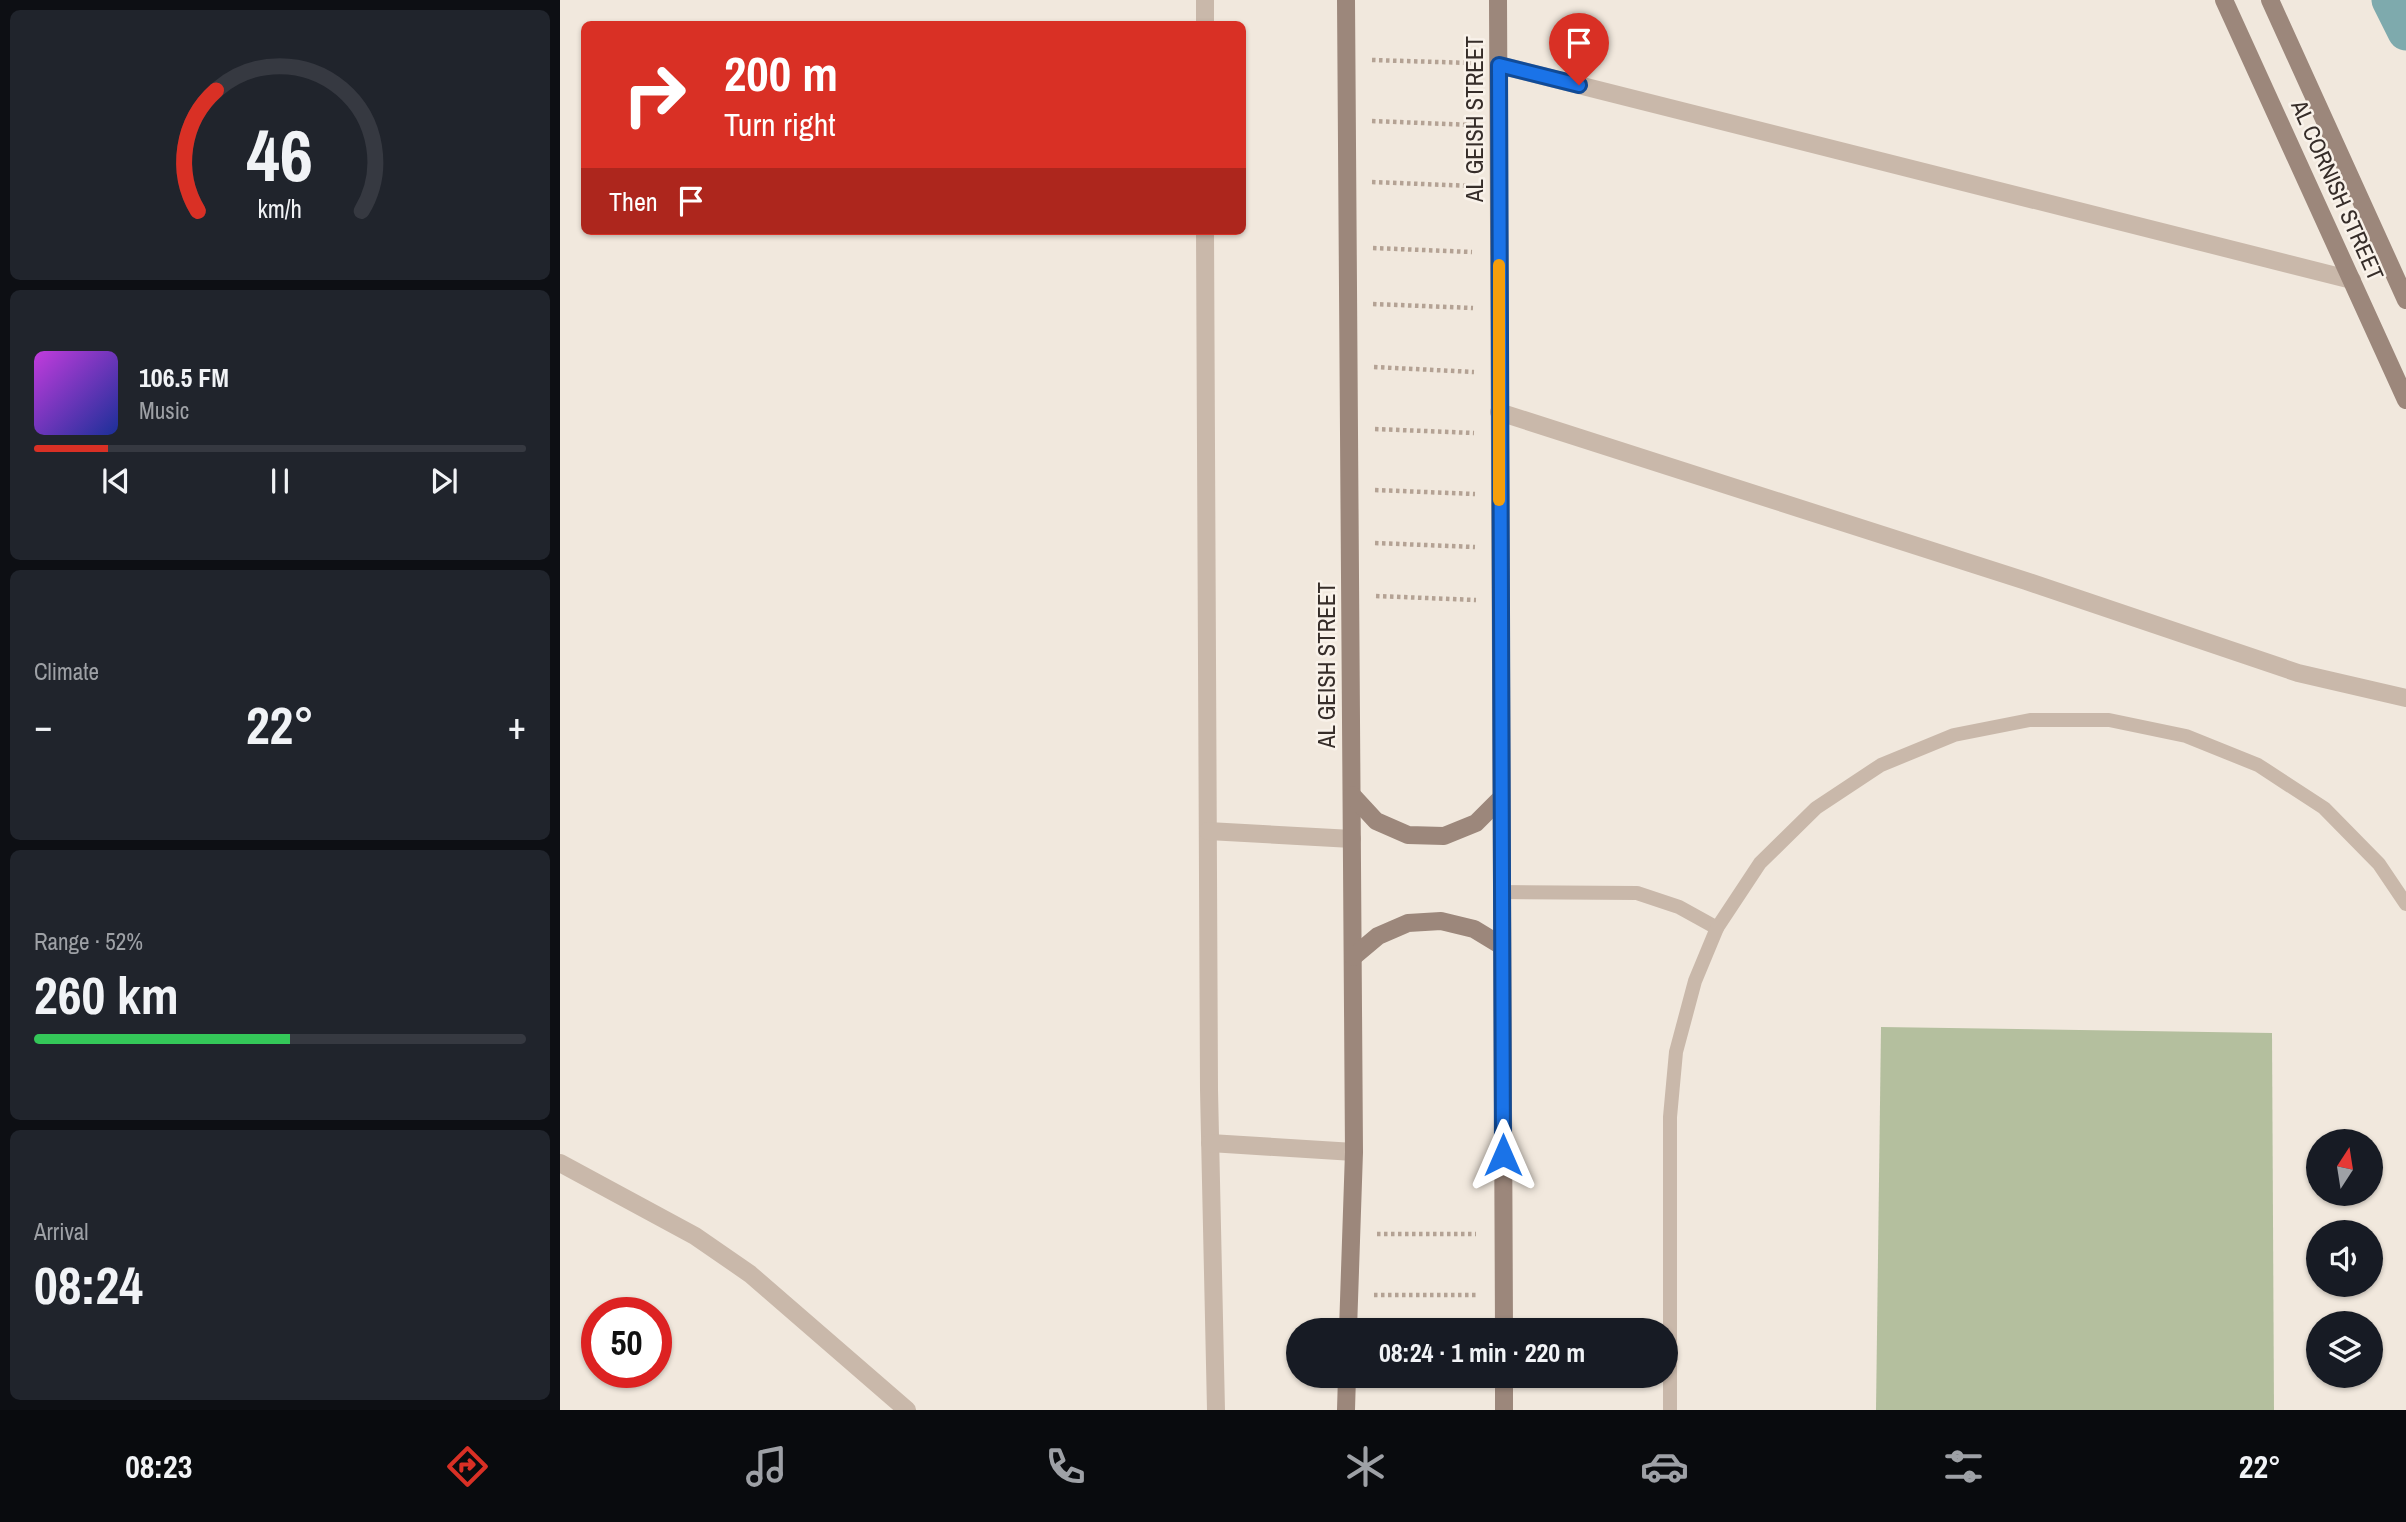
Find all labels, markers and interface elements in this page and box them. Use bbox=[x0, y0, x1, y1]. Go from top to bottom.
pin bbox=[1549, 13, 1609, 85]
icon: arrive bbox=[1560, 24, 1598, 62]
street label: AL GEISH STREET bbox=[1459, 36, 1490, 203]
text: 200 m bbox=[724, 40, 838, 106]
icon: right bbox=[609, 49, 700, 140]
street label: AL CORNISH STREET bbox=[2284, 94, 2392, 285]
text: Turn right bbox=[724, 103, 836, 146]
text: 46 bbox=[247, 106, 313, 204]
icon: arrive bbox=[672, 182, 710, 220]
text: Then bbox=[609, 184, 658, 219]
text: km/h bbox=[258, 192, 302, 226]
text: 106.5 FM bbox=[139, 360, 229, 395]
text: Music bbox=[139, 395, 189, 426]
icon: previous bbox=[97, 462, 135, 500]
icon: pause bbox=[261, 462, 299, 500]
icon: next bbox=[425, 462, 463, 500]
street label: AL GEISH STREET bbox=[1311, 582, 1342, 749]
text: Climate bbox=[34, 656, 99, 687]
text: 22° bbox=[246, 690, 314, 760]
text: − bbox=[34, 700, 52, 751]
text: + bbox=[508, 700, 526, 751]
text: Range · 52% bbox=[34, 926, 143, 957]
text: 260 km bbox=[34, 960, 179, 1030]
position arrow bbox=[1466, 1118, 1540, 1192]
north arrow bbox=[2306, 1129, 2384, 1206]
map controls bbox=[2306, 1129, 2383, 1388]
text: Arrival bbox=[34, 1216, 89, 1247]
button: sound bbox=[2306, 1220, 2383, 1297]
text: 08:24 bbox=[34, 1250, 143, 1320]
speed limit sign: 50 bbox=[581, 1297, 672, 1388]
button: layers bbox=[2306, 1311, 2383, 1388]
text: 08:24 · 1 min · 220 m bbox=[1379, 1335, 1585, 1370]
icon: directions bbox=[443, 1442, 492, 1491]
icon: music bbox=[742, 1442, 791, 1491]
icon: phone bbox=[1041, 1442, 1090, 1491]
icon: climate bbox=[1341, 1442, 1390, 1491]
icon: car bbox=[1640, 1442, 1689, 1491]
icon: filters bbox=[1939, 1442, 1988, 1491]
text: 08:23 bbox=[125, 1445, 192, 1488]
text: 22° bbox=[2239, 1445, 2281, 1488]

